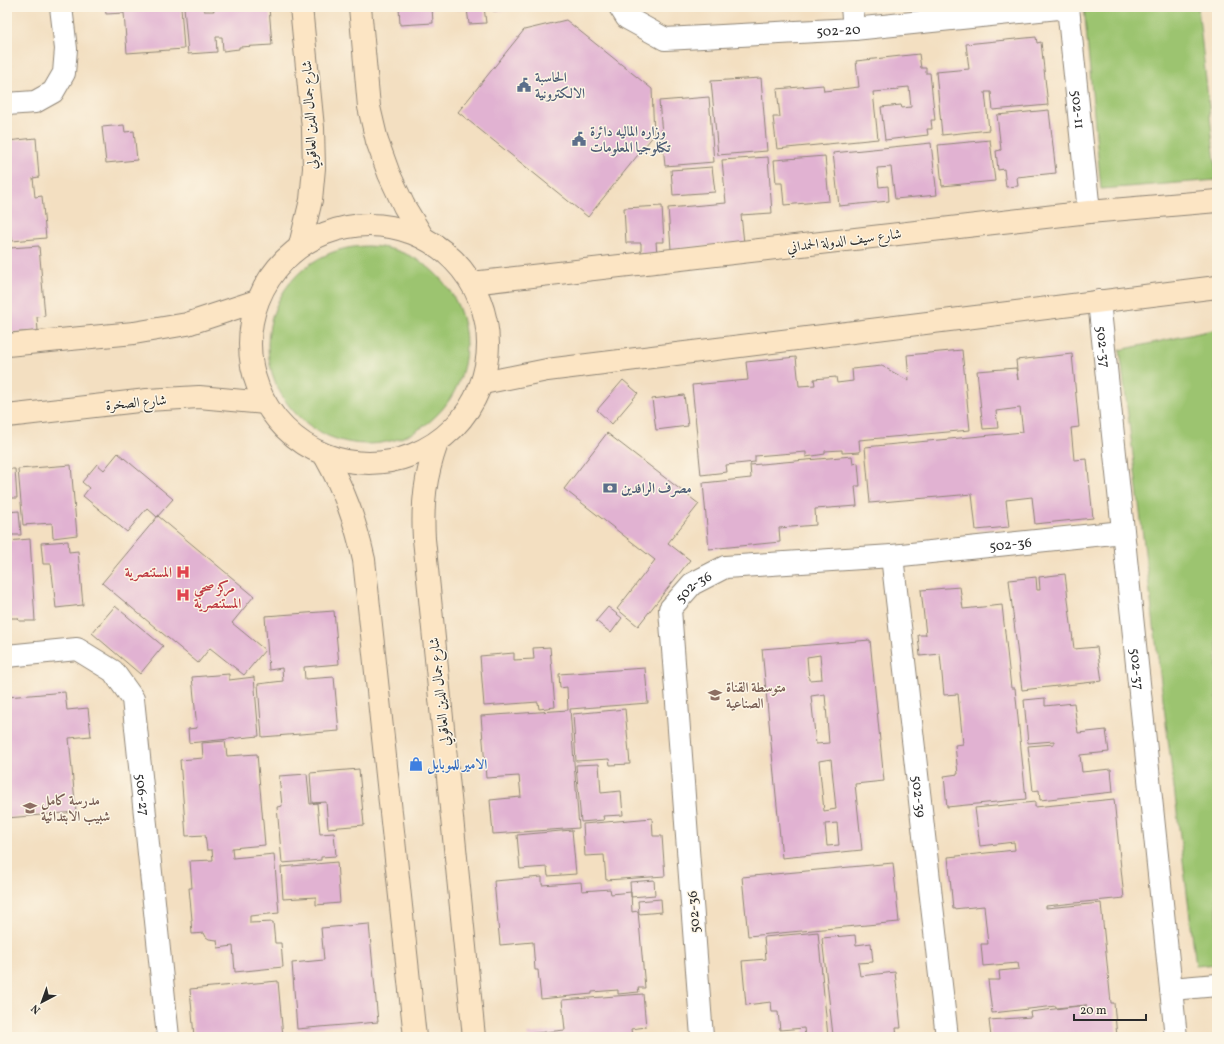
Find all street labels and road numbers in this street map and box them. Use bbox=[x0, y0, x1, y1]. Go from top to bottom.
street label: 502-20 bbox=[816, 20, 861, 42]
street label: شارع جمال الدين العاقولي bbox=[298, 60, 324, 170]
street label: 502-11 bbox=[1066, 89, 1088, 130]
street label: شارع سيف الدولة الحمداني bbox=[786, 225, 903, 259]
street label: 502-37 bbox=[1091, 325, 1114, 369]
street label: شارع الصخرة bbox=[105, 391, 168, 417]
street label: 502-36 bbox=[988, 534, 1033, 557]
street label: 502-36 bbox=[672, 567, 716, 608]
street label: شارع جمال الدين العاقولي bbox=[425, 636, 457, 747]
street label: 502-37 bbox=[1124, 647, 1148, 691]
street label: 506-27 bbox=[130, 773, 153, 817]
street label: 502-39 bbox=[906, 774, 930, 819]
street label: 502-36 bbox=[684, 890, 705, 934]

